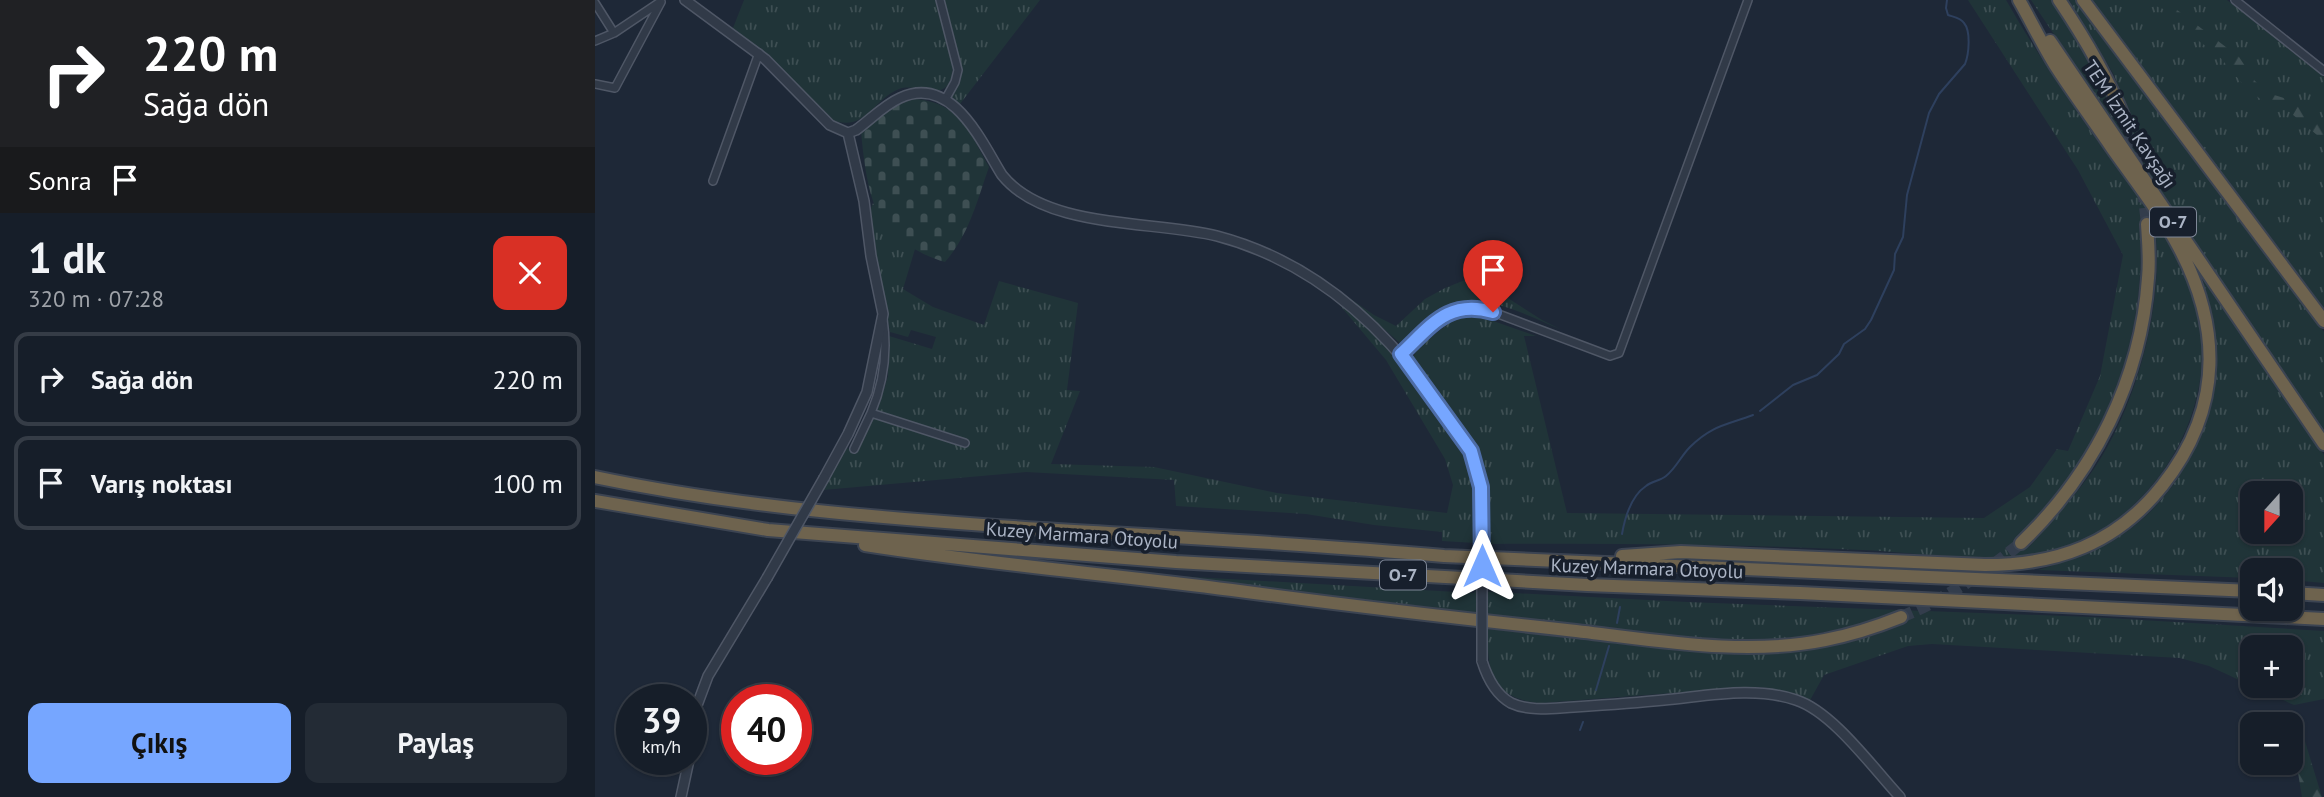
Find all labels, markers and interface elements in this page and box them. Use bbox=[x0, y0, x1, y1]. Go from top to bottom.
text: 220 m bbox=[143, 21, 278, 85]
icon: right bbox=[28, 28, 119, 119]
street label: TEM İzmit Kavşağı bbox=[2078, 55, 2182, 193]
text: Sağa dön bbox=[143, 83, 269, 125]
icon: arrive bbox=[106, 161, 144, 199]
text: Sonra bbox=[28, 164, 92, 197]
road number: O-7 bbox=[2150, 208, 2196, 236]
text: 1 dk bbox=[28, 230, 106, 285]
button: close bbox=[493, 236, 567, 310]
pin bbox=[1463, 240, 1523, 312]
icon: arrive bbox=[1474, 251, 1512, 289]
text: 320 m · 07:28 bbox=[28, 284, 164, 313]
icon: right bbox=[32, 360, 70, 398]
text: Sağa dön bbox=[91, 363, 193, 396]
text: 220 m bbox=[492, 363, 563, 396]
icon: arrive bbox=[32, 464, 70, 502]
text: Varış noktası bbox=[91, 467, 233, 500]
text: 100 m bbox=[492, 467, 563, 500]
north arrow bbox=[2240, 481, 2303, 544]
map controls bbox=[2240, 481, 2303, 775]
street label: Kuzey Marmara Otoyolu bbox=[985, 516, 1179, 554]
position arrow bbox=[1445, 529, 1519, 603]
street label: Kuzey Marmara Otoyolu bbox=[1550, 553, 1744, 583]
button: sound bbox=[2240, 558, 2303, 621]
road number: O-7 bbox=[1380, 560, 1426, 590]
button: + bbox=[2240, 635, 2303, 698]
speed limit sign: 40 bbox=[721, 684, 812, 775]
text: 39 bbox=[642, 697, 681, 743]
button: Çıkış bbox=[28, 703, 291, 783]
button: Paylaş bbox=[305, 703, 567, 783]
button: − bbox=[2240, 712, 2303, 775]
text: km/h bbox=[642, 735, 681, 758]

